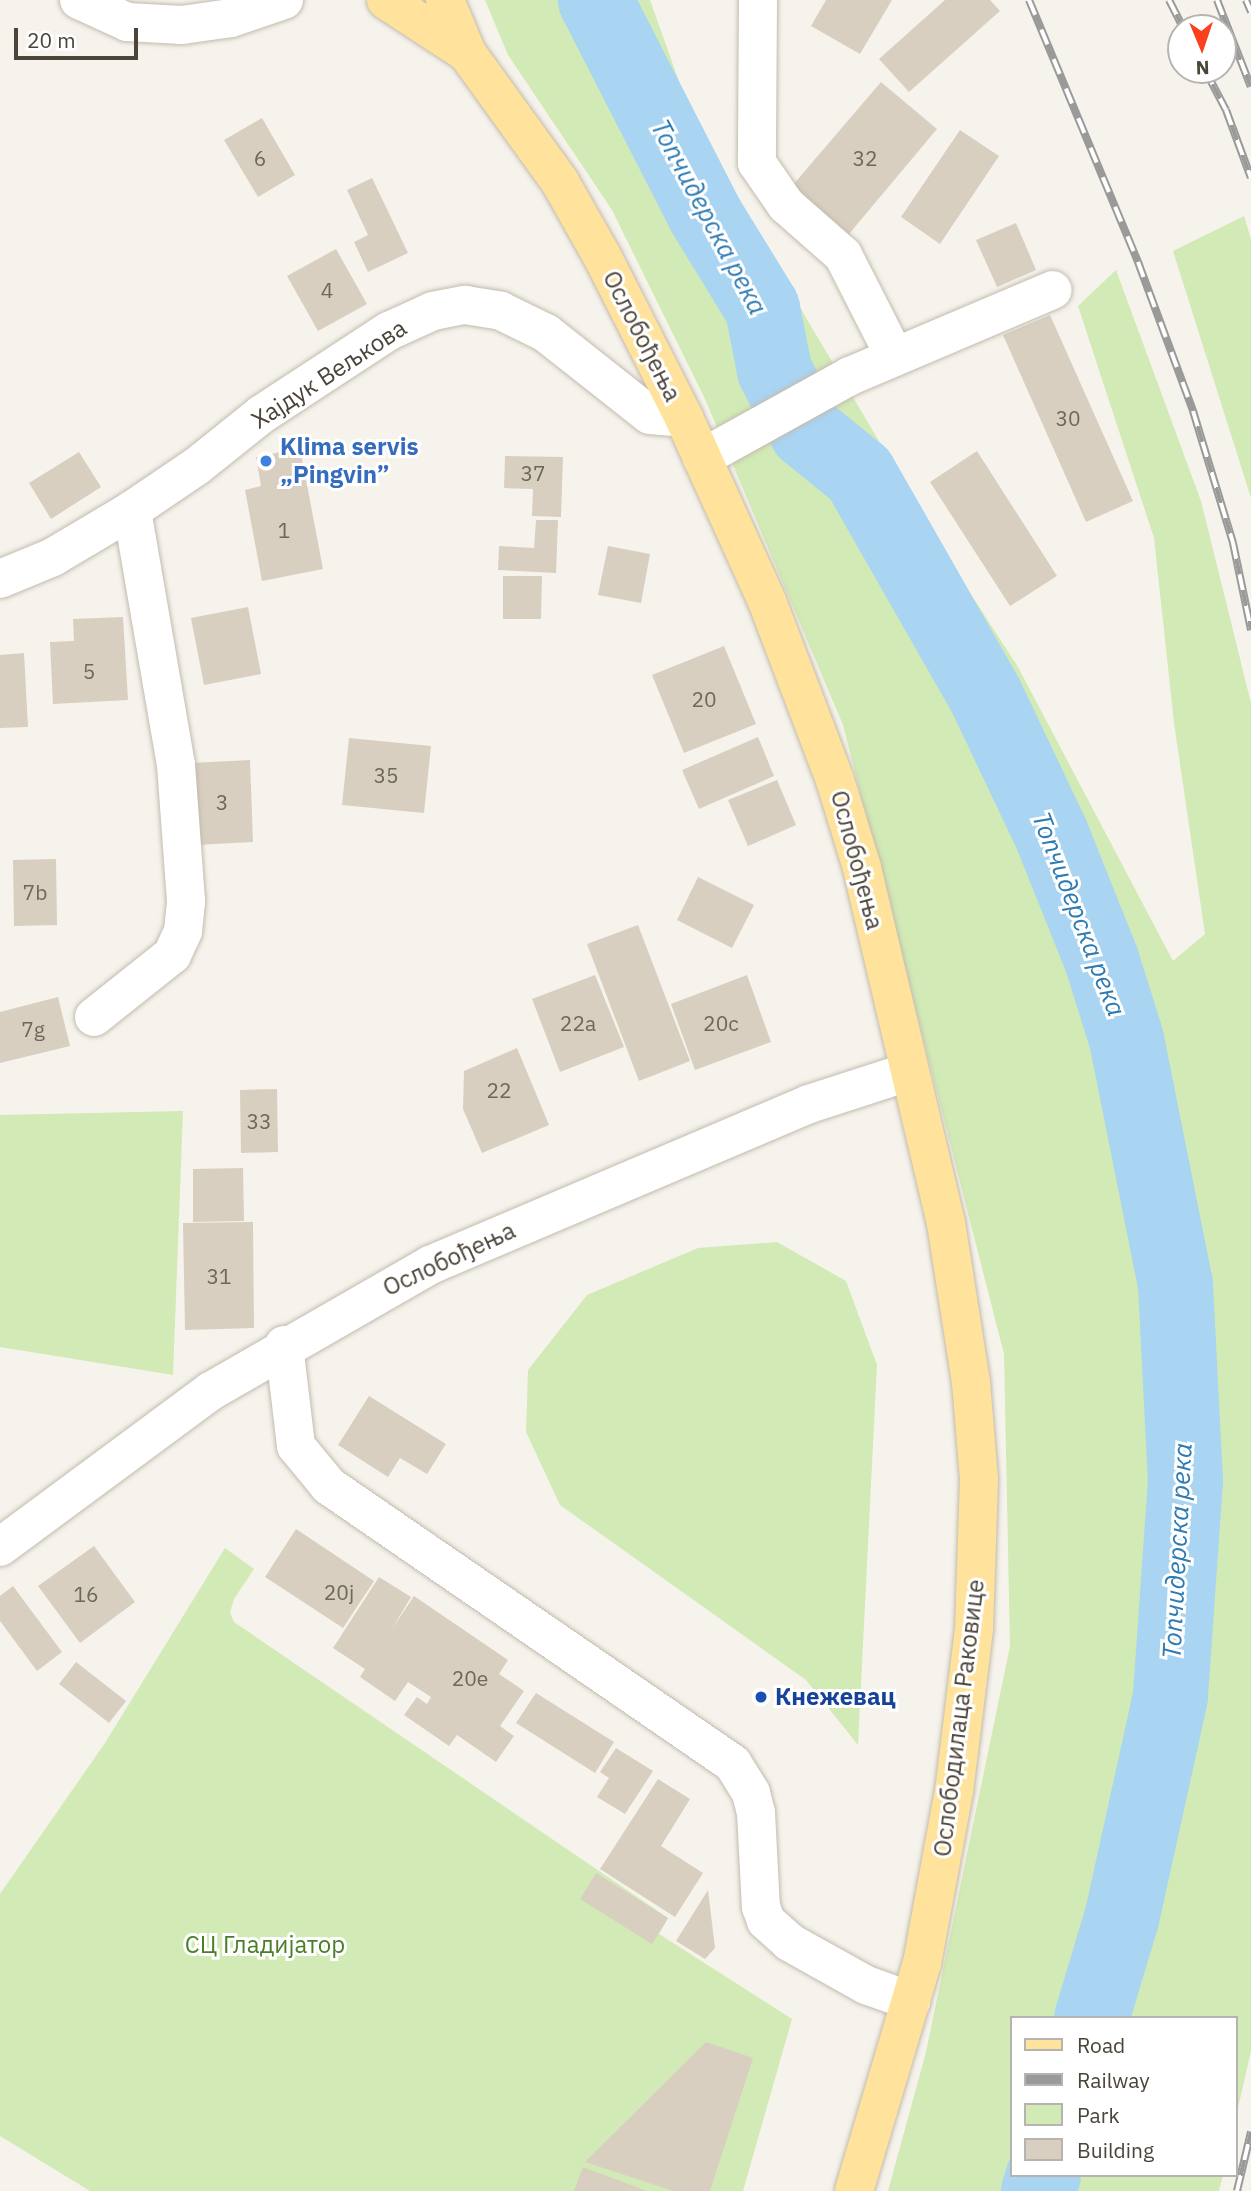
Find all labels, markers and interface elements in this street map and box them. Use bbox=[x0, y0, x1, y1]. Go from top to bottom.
scale bar bbox=[18, 14, 142, 58]
north arrow bbox=[1167, 14, 1237, 84]
text: 20 m bbox=[27, 26, 76, 54]
text: N bbox=[1195, 56, 1210, 80]
water label: Топчидерска река bbox=[644, 114, 774, 320]
house number: 6 bbox=[254, 145, 266, 171]
house number: 32 bbox=[852, 145, 878, 171]
street label: Ослобођења bbox=[597, 266, 687, 406]
house number: 4 bbox=[321, 277, 333, 303]
street label: Хајдук Вељкова bbox=[246, 313, 412, 435]
house number: 30 bbox=[1055, 405, 1081, 431]
place label: Klima servis „Pingvin” bbox=[280, 433, 419, 489]
marker: Klima servis „Pingvin” bbox=[258, 453, 274, 469]
house number: 37 bbox=[520, 460, 546, 486]
house number: 1 bbox=[278, 517, 290, 543]
house number: 5 bbox=[83, 658, 95, 684]
house number: 20 bbox=[691, 686, 717, 712]
house number: 35 bbox=[373, 762, 399, 788]
street label: Ослобођења bbox=[825, 787, 889, 933]
house number: 3 bbox=[216, 789, 228, 815]
water label: Топчидерска река bbox=[1026, 807, 1132, 1021]
house number: 7b bbox=[23, 879, 47, 905]
house number: 22a bbox=[560, 1010, 596, 1036]
house number: 20c bbox=[703, 1010, 739, 1036]
house number: 7g bbox=[21, 1016, 45, 1042]
house number: 22 bbox=[486, 1077, 512, 1103]
house number: 33 bbox=[246, 1108, 272, 1134]
street label: Ослобођења bbox=[378, 1216, 520, 1302]
house number: 31 bbox=[206, 1263, 232, 1289]
water label: Топчидерска река bbox=[1156, 1442, 1198, 1660]
street label: Ослободилаца Раковице bbox=[928, 1578, 990, 1858]
house number: 20j bbox=[324, 1579, 354, 1605]
house number: 16 bbox=[73, 1581, 99, 1607]
house number: 20e bbox=[452, 1665, 488, 1691]
place label: Кнежевац bbox=[775, 1683, 896, 1711]
marker: Кнежевац bbox=[753, 1689, 769, 1705]
park label: СЦ Гладијатор bbox=[185, 1931, 345, 1959]
legend bbox=[1010, 2016, 1237, 2177]
text: Road bbox=[1077, 2031, 1125, 2059]
text: Railway bbox=[1077, 2066, 1150, 2094]
text: Park bbox=[1077, 2101, 1120, 2129]
text: Building bbox=[1077, 2136, 1154, 2164]

